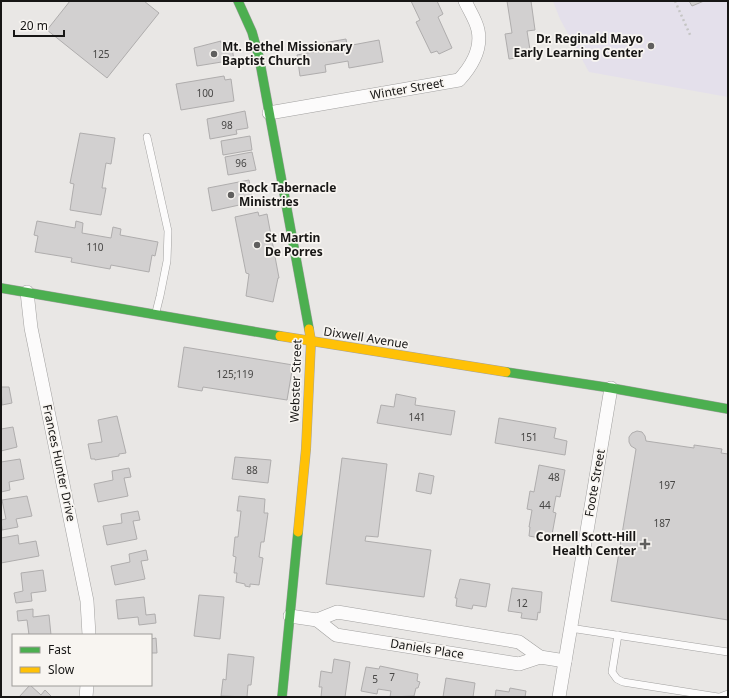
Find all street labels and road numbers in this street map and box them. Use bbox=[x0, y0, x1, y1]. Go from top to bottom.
street label: Winter Street bbox=[369, 74, 446, 103]
street label: Dixwell Avenue bbox=[322, 322, 410, 353]
street label: Webster Street bbox=[286, 338, 305, 423]
street label: Frances Hunter Drive bbox=[39, 403, 80, 523]
street label: Foote Street bbox=[580, 447, 609, 518]
street label: Daniels Place bbox=[389, 634, 465, 663]

